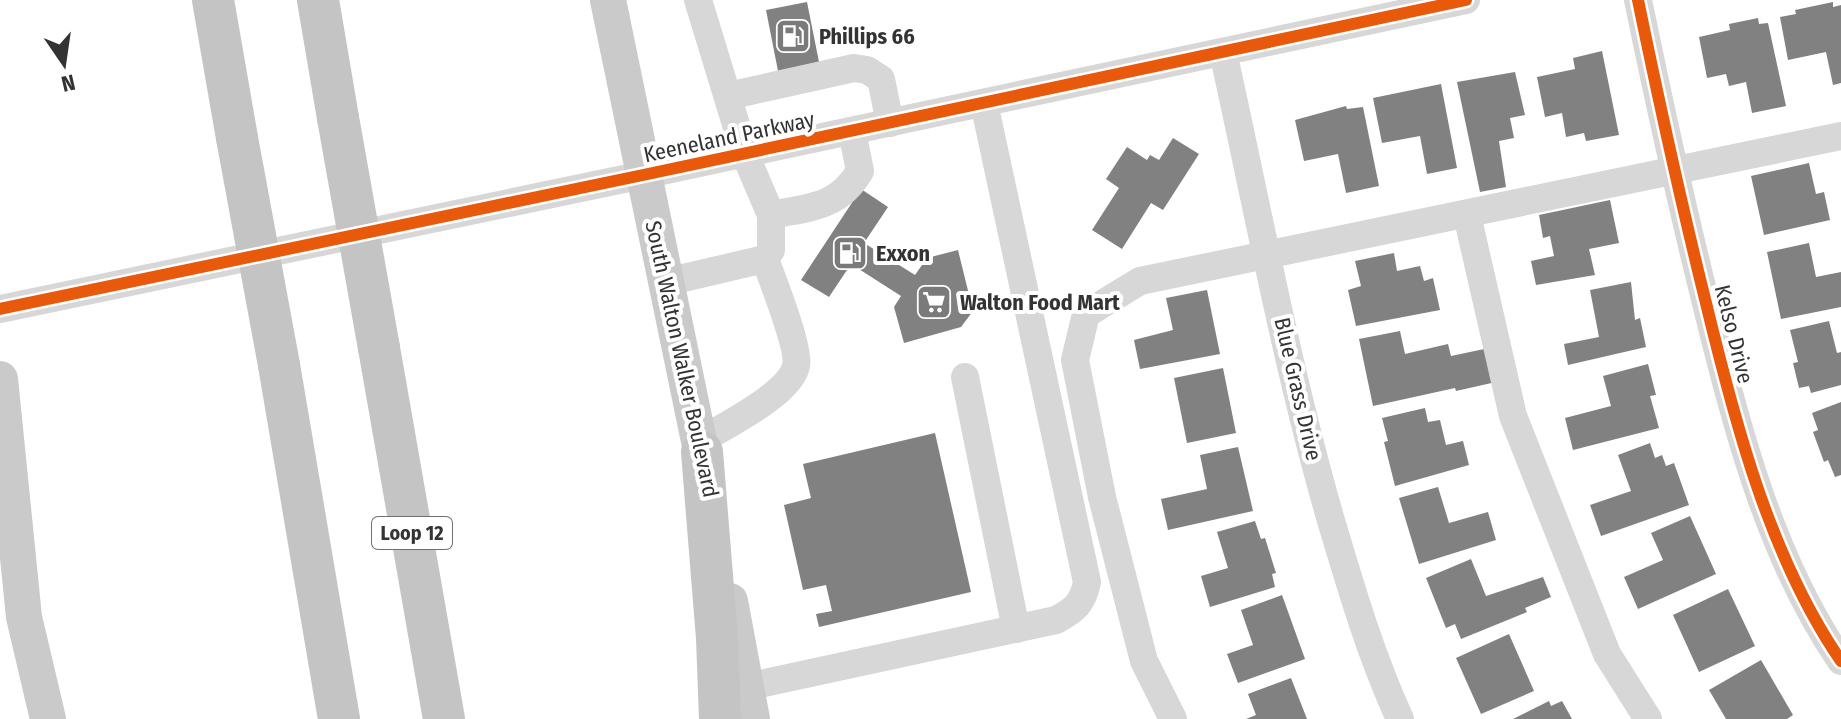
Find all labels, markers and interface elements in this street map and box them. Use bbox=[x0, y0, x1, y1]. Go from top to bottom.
fuel station icon: Phillips 66 bbox=[774, 17, 812, 55]
place label: Phillips 66 bbox=[819, 23, 915, 50]
north arrow bbox=[24, 24, 104, 104]
text: N bbox=[59, 68, 78, 98]
street label: Keeneland Parkway bbox=[641, 106, 817, 168]
street label: South Walton Walker Boulevard bbox=[639, 218, 725, 500]
fuel station icon: Exxon bbox=[831, 234, 869, 272]
place label: Exxon bbox=[876, 240, 930, 267]
street label: Kelso Drive bbox=[1709, 282, 1759, 386]
supermarket icon: Walton Food Mart bbox=[915, 283, 953, 321]
place label: Walton Food Mart bbox=[960, 289, 1120, 316]
street label: Blue Grass Drive bbox=[1268, 315, 1328, 463]
road number: Loop 12 bbox=[372, 517, 452, 549]

